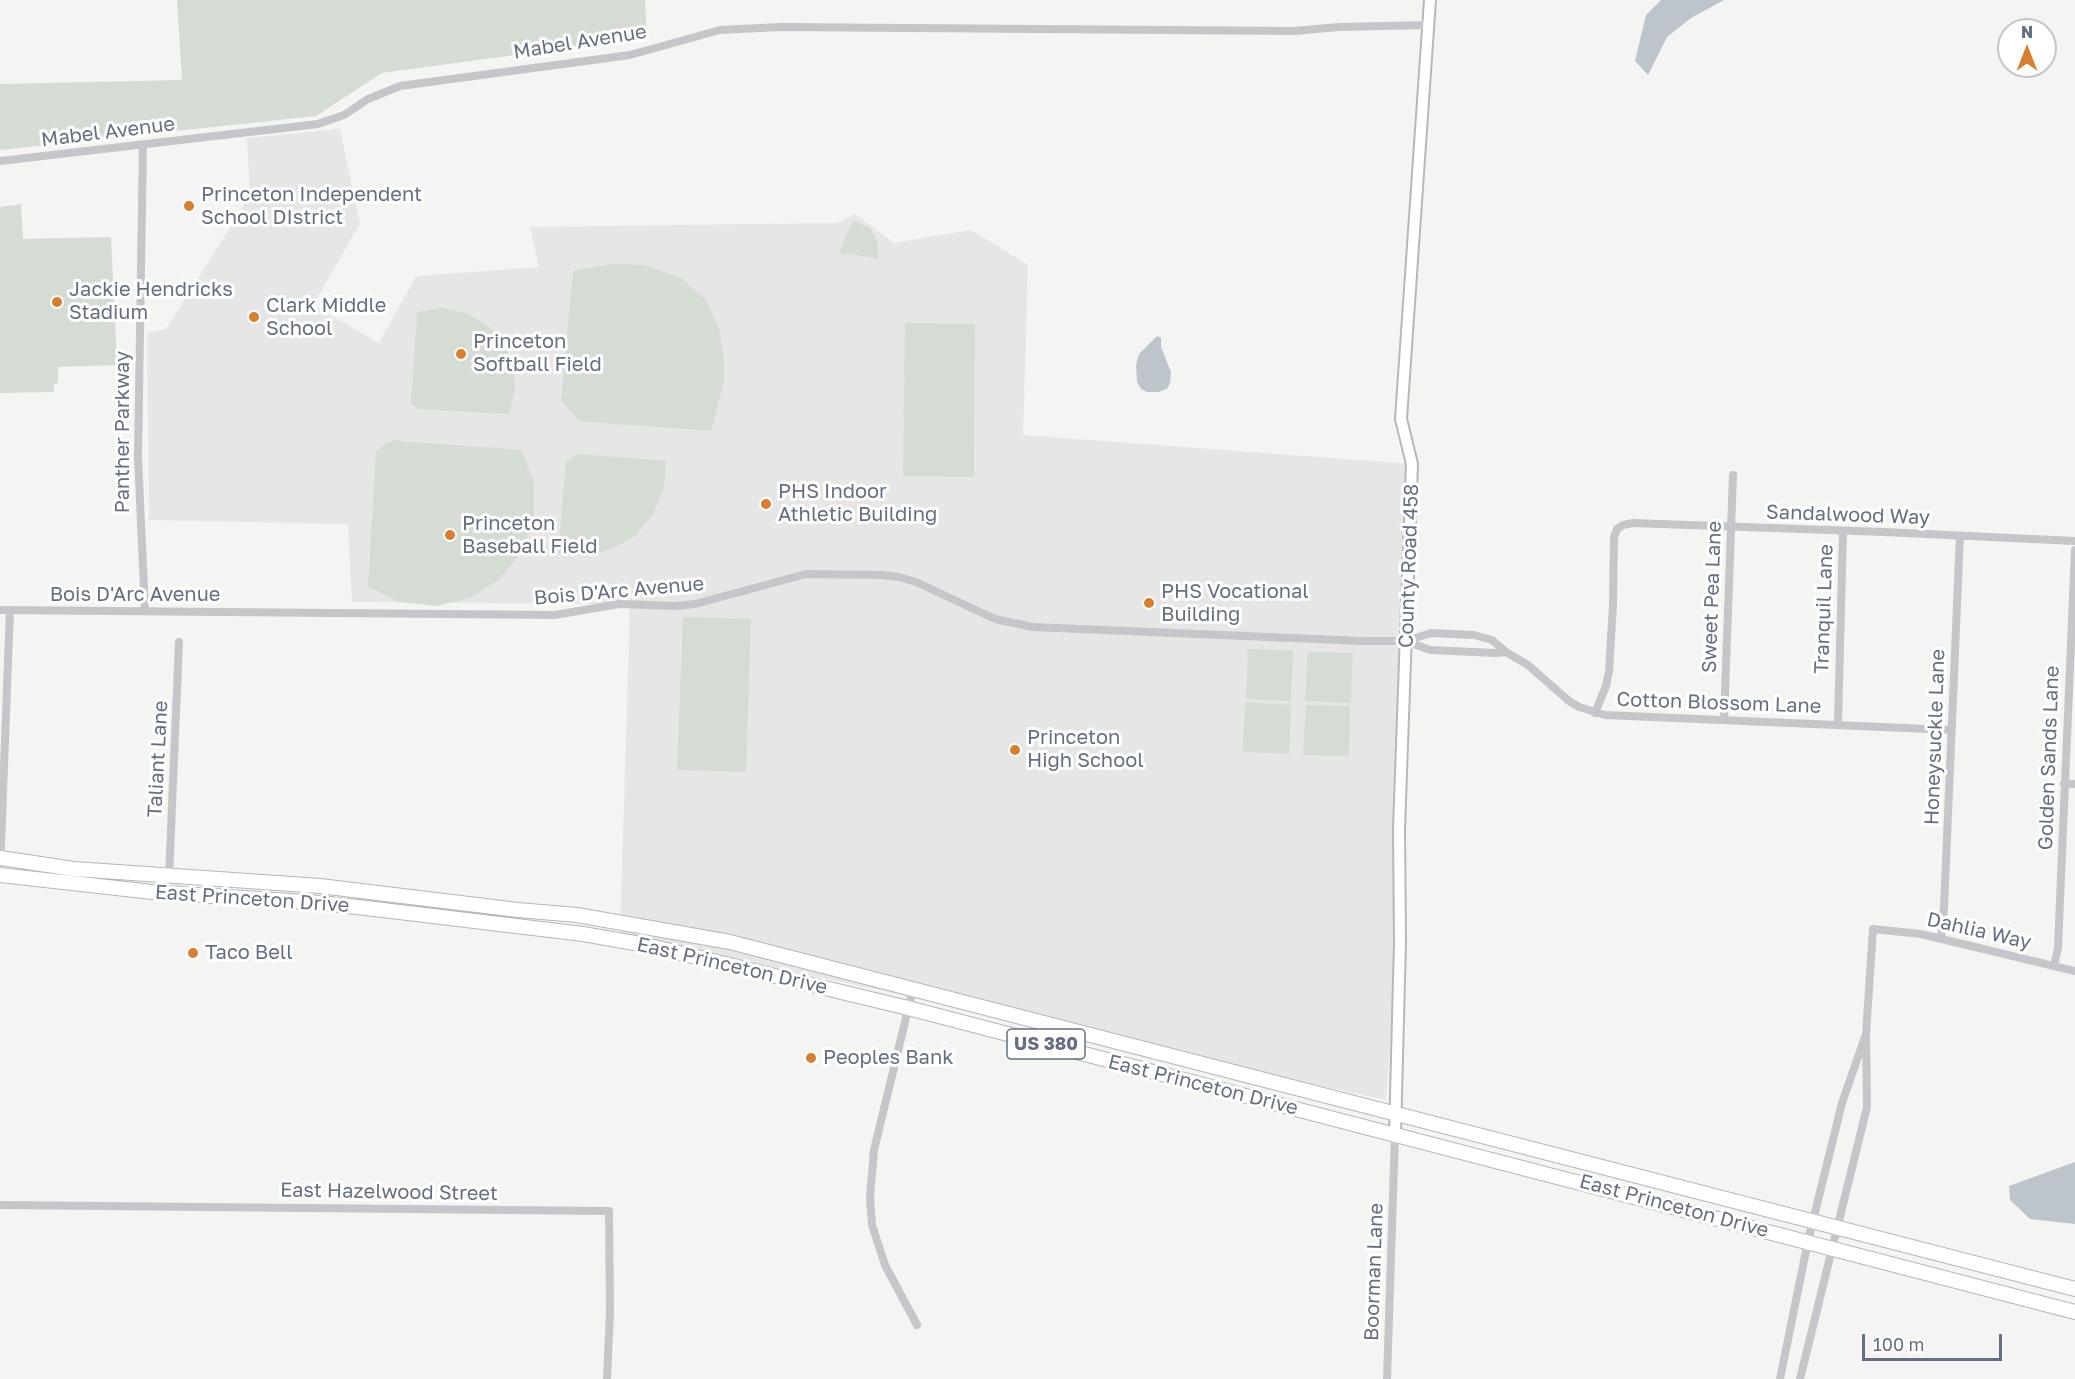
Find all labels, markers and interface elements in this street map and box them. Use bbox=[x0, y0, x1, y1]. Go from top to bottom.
north arrow bbox=[1997, 18, 2057, 78]
street label: Mabel Avenue bbox=[512, 20, 648, 64]
text: N bbox=[2021, 22, 2033, 42]
street label: Mabel Avenue bbox=[40, 112, 176, 152]
place label: Princeton Independent School DIstrict bbox=[201, 183, 422, 230]
marker: Princeton Independent School DIstrict bbox=[182, 199, 196, 213]
place label: Jackie Hendricks Stadium bbox=[69, 278, 233, 325]
place label: Clark Middle School bbox=[266, 294, 386, 341]
marker: Jackie Hendricks Stadium bbox=[50, 295, 64, 309]
marker: Clark Middle School bbox=[247, 310, 261, 324]
place label: Princeton Softball Field bbox=[473, 330, 602, 377]
marker: Princeton Softball Field bbox=[454, 347, 468, 361]
street label: Panther Parkway bbox=[111, 351, 135, 513]
place label: PHS Indoor Athletic Building bbox=[778, 480, 937, 527]
street label: County Road 458 bbox=[1394, 483, 1424, 649]
marker: PHS Indoor Athletic Building bbox=[759, 497, 773, 511]
street label: Sandalwood Way bbox=[1766, 500, 1930, 530]
place label: Princeton Baseball Field bbox=[462, 512, 598, 559]
street label: Sweet Pea Lane bbox=[1697, 520, 1727, 674]
marker: Princeton Baseball Field bbox=[443, 528, 457, 542]
street label: Tranquil Lane bbox=[1810, 544, 1838, 674]
street label: Bois D'Arc Avenue bbox=[533, 572, 705, 610]
place label: PHS Vocational Building bbox=[1161, 580, 1309, 627]
street label: Bois D'Arc Avenue bbox=[50, 583, 220, 607]
marker: PHS Vocational Building bbox=[1142, 596, 1156, 610]
street label: Honeysuckle Lane bbox=[1920, 648, 1950, 826]
street label: Golden Sands Lane bbox=[2034, 665, 2064, 851]
street label: Cotton Blossom Lane bbox=[1616, 687, 1822, 719]
street label: Taliant Lane bbox=[143, 700, 173, 818]
place label: Princeton High School bbox=[1027, 726, 1144, 773]
marker: Princeton High School bbox=[1008, 743, 1022, 757]
street label: East Princeton Drive bbox=[154, 880, 350, 918]
street label: Dahlia Way bbox=[1925, 907, 2033, 955]
street label: East Princeton Drive bbox=[634, 932, 830, 1000]
place label: Taco Bell bbox=[205, 941, 293, 965]
marker: Taco Bell bbox=[186, 946, 200, 960]
road number: US 380 bbox=[1007, 1029, 1085, 1059]
place label: Peoples Bank bbox=[823, 1046, 953, 1070]
street label: East Princeton Drive bbox=[1106, 1050, 1300, 1120]
marker: Peoples Bank bbox=[804, 1051, 818, 1065]
street label: East Princeton Drive bbox=[1577, 1169, 1771, 1243]
street label: East Hazelwood Street bbox=[280, 1178, 498, 1206]
street label: Boorman Lane bbox=[1360, 1202, 1388, 1342]
scale bar bbox=[1865, 1322, 2004, 1360]
text: 100 m bbox=[1873, 1333, 1924, 1355]

